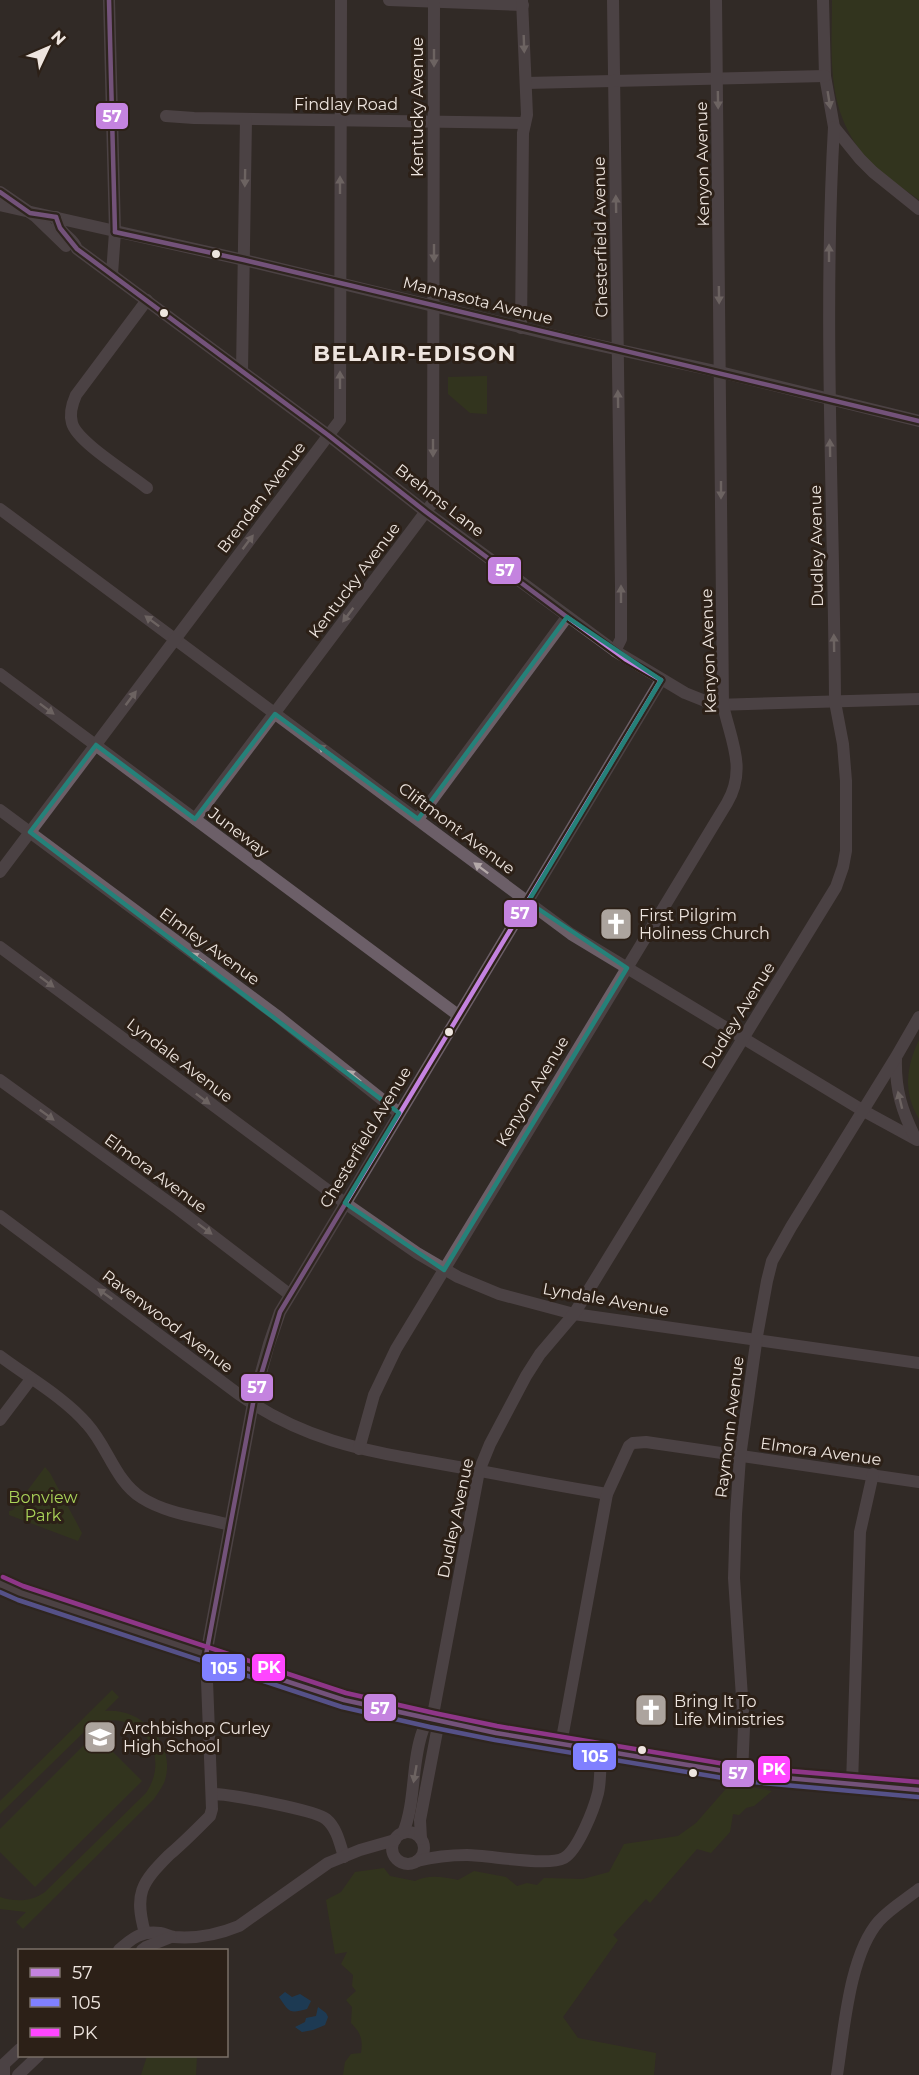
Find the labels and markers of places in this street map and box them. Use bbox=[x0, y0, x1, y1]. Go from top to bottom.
unlabelled marker bbox=[210, 248, 222, 260]
unlabelled marker bbox=[158, 307, 170, 319]
church icon: First Pilgrim Holiness Church bbox=[598, 906, 634, 942]
place label: First Pilgrim Holiness Church bbox=[639, 906, 770, 943]
unlabelled marker bbox=[443, 1026, 455, 1038]
church icon: Bring It To Life Ministries bbox=[633, 1692, 669, 1728]
place label: Bring It To Life Ministries bbox=[674, 1692, 784, 1729]
school or university icon: Archbishop Curley High School bbox=[82, 1719, 118, 1755]
place label: Archbishop Curley High School bbox=[123, 1719, 270, 1756]
unlabelled marker bbox=[636, 1744, 648, 1756]
unlabelled marker bbox=[687, 1767, 699, 1779]

